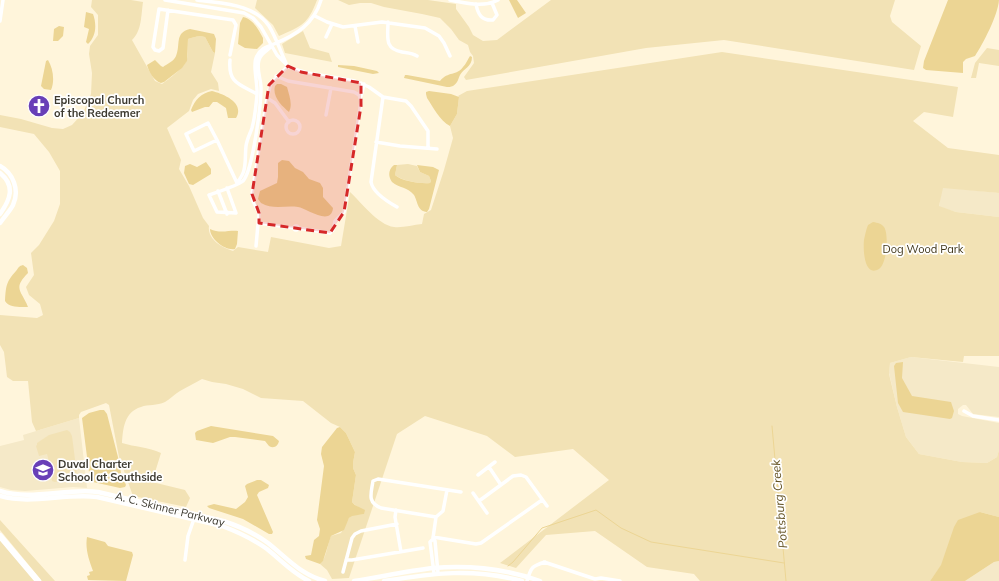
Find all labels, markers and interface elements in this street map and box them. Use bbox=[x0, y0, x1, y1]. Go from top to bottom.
church icon: Episcopal Church of the Redeemer bbox=[26, 93, 52, 119]
place label: Episcopal Church of the Redeemer bbox=[54, 93, 144, 120]
park label: Dog Wood Park bbox=[883, 242, 964, 256]
school or university icon: Duval Charter School at Southside bbox=[30, 457, 56, 483]
place label: Duval Charter School at Southside bbox=[58, 457, 162, 484]
water label: Pottsburg Creek bbox=[768, 458, 790, 549]
street label: A. C. Skinner Parkway bbox=[114, 489, 226, 529]

